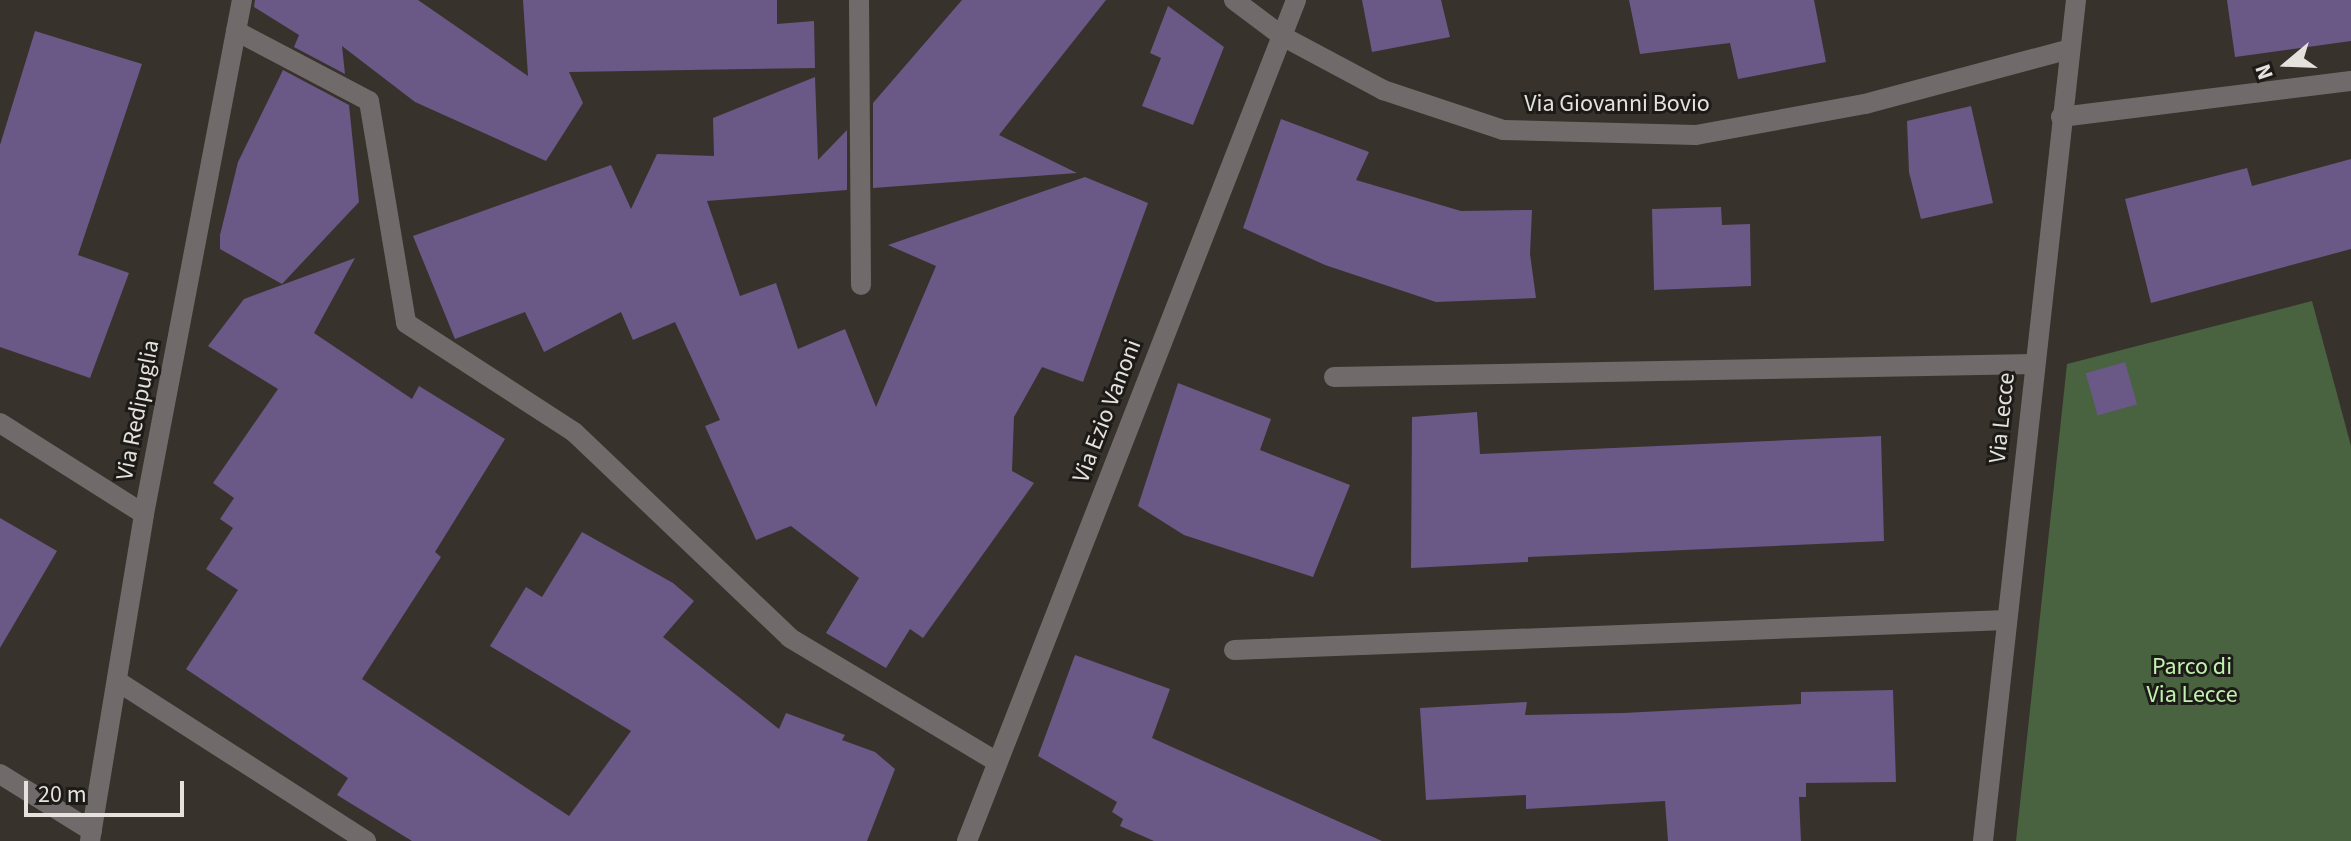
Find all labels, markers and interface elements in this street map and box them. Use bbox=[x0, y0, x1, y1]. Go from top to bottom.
north arrow bbox=[2247, 24, 2327, 104]
text: N bbox=[2247, 60, 2282, 84]
street label: Via Giovanni Bovio bbox=[1524, 90, 1710, 118]
street label: Via Ezio Vanoni bbox=[1067, 335, 1147, 487]
street label: Via Redipuglia bbox=[110, 337, 166, 483]
street label: Via Lecce bbox=[1983, 371, 2021, 465]
park label: Parco di Via Lecce bbox=[2146, 653, 2238, 709]
scale bar bbox=[28, 765, 188, 815]
text: 20 m bbox=[38, 777, 87, 812]

